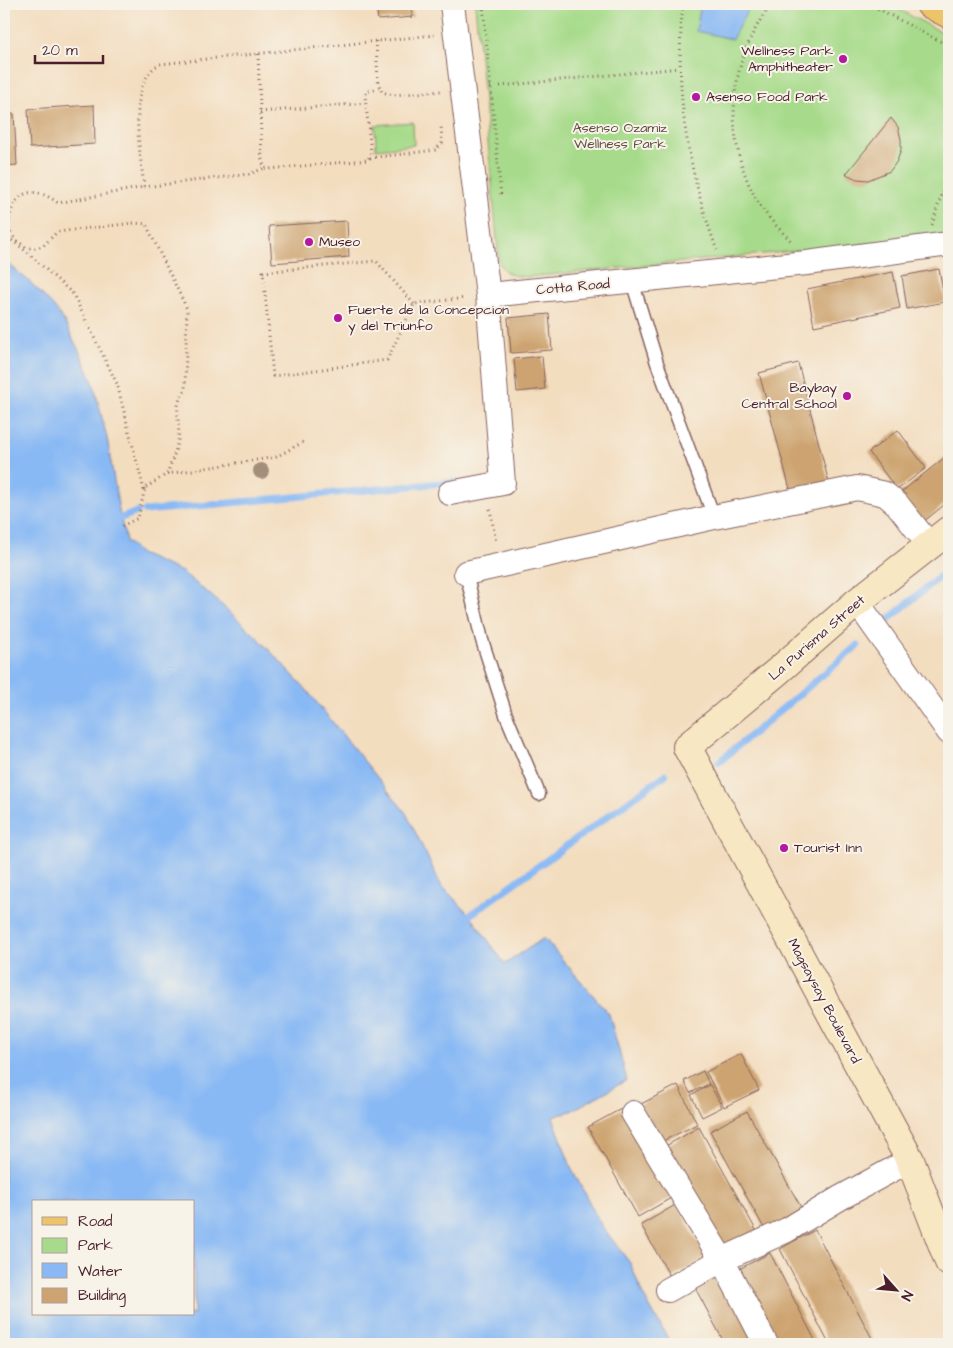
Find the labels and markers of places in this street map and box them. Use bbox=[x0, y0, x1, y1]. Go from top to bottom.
place label: Wellness Park Amphitheater bbox=[741, 41, 833, 77]
marker: Wellness Park Amphitheater bbox=[837, 53, 849, 65]
place label: Asenso Food Park bbox=[706, 87, 828, 107]
marker: Asenso Food Park bbox=[690, 91, 702, 103]
place label: Museo bbox=[319, 232, 360, 252]
marker: Museo bbox=[303, 236, 315, 248]
place label: Fuerte de la Concepcion y del Triunfo bbox=[348, 300, 509, 336]
marker: Fuerte de la Concepcion y del Triunfo bbox=[332, 312, 344, 324]
place label: Baybay Central School bbox=[741, 378, 837, 414]
marker: Baybay Central School bbox=[841, 390, 853, 402]
place label: Tourist Inn bbox=[794, 838, 862, 858]
marker: Tourist Inn bbox=[778, 842, 790, 854]

